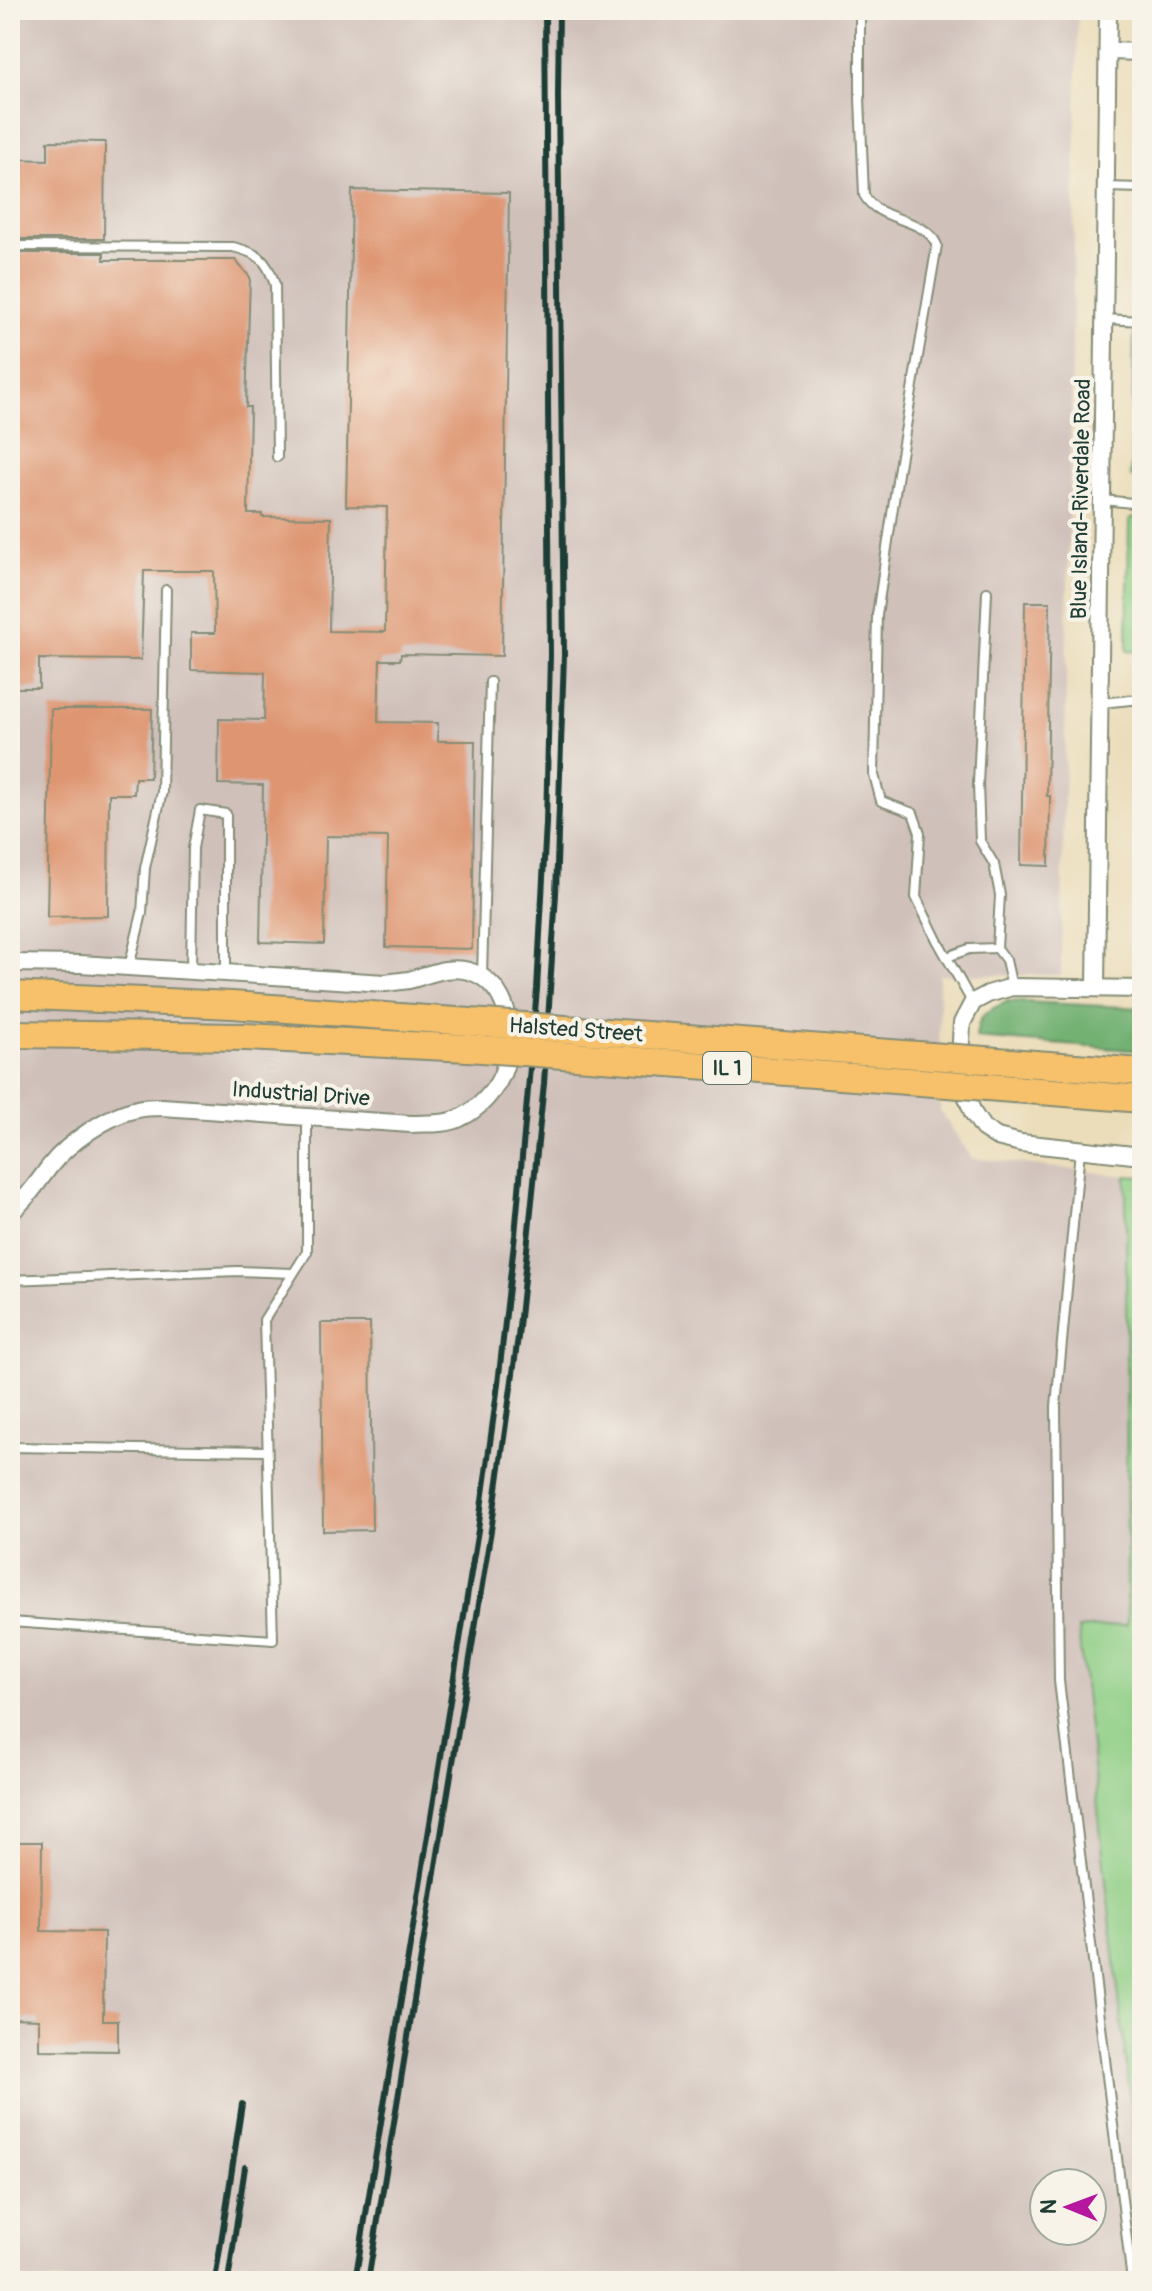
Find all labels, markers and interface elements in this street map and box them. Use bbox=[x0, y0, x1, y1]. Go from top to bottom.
street label: Blue Island-Riverdale Road bbox=[1065, 378, 1097, 620]
street label: Halsted Street bbox=[508, 1011, 644, 1049]
road number: IL 1 bbox=[703, 1052, 751, 1084]
street label: Industrial Drive bbox=[231, 1075, 371, 1113]
north arrow bbox=[1028, 2167, 1108, 2247]
text: N bbox=[1035, 2199, 1063, 2214]

